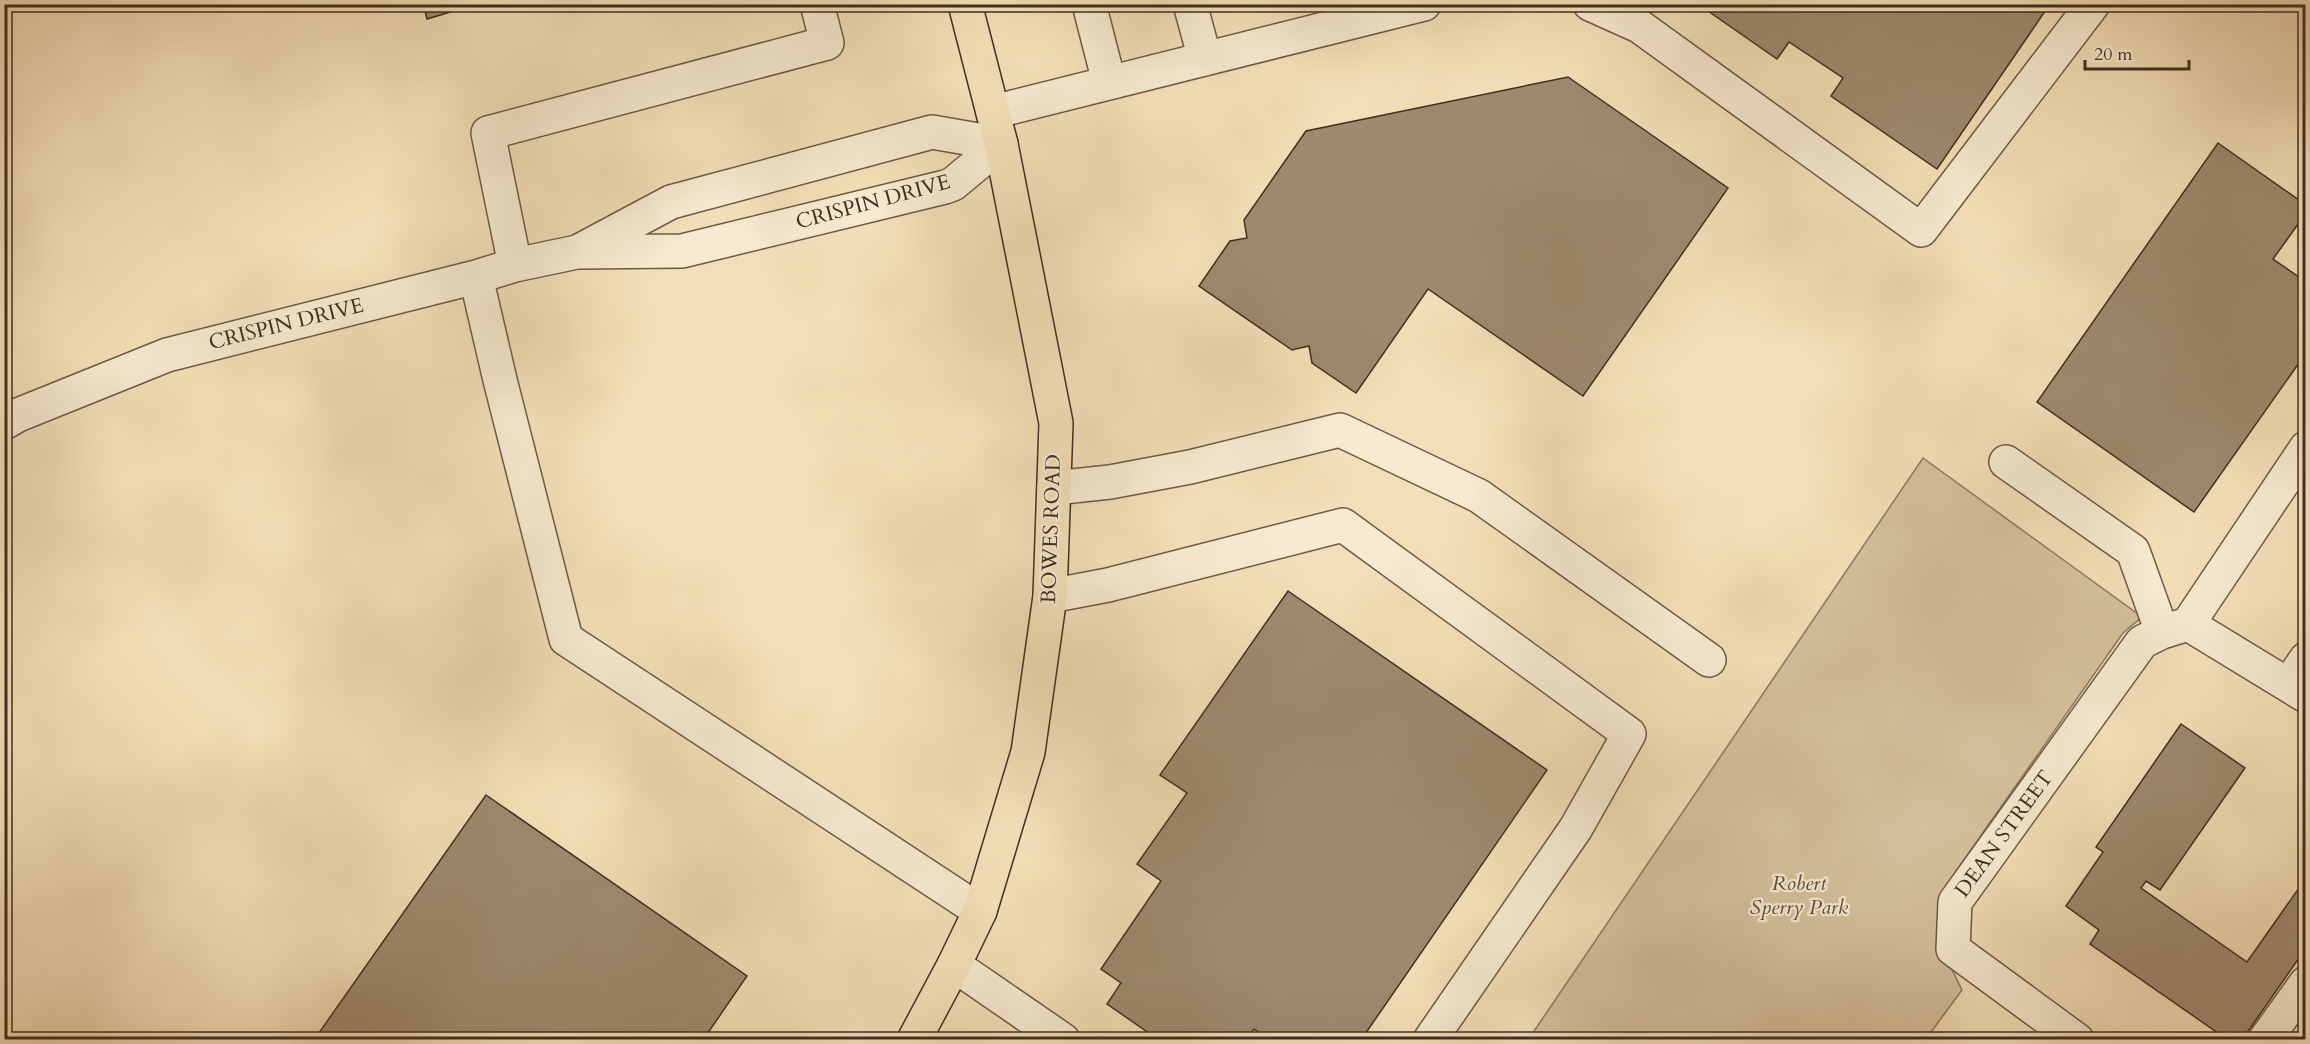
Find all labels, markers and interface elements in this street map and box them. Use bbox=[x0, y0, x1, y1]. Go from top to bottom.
scale bar bbox=[2085, 33, 2188, 71]
text: 20 m bbox=[2094, 42, 2133, 67]
street label: CRISPIN DRIVE bbox=[793, 167, 953, 237]
street label: CRISPIN DRIVE bbox=[206, 291, 366, 357]
street label: BOWES ROAD bbox=[1034, 454, 1068, 604]
street label: DEAN STREET bbox=[1948, 765, 2060, 903]
park label: Robert Sperry Park bbox=[1750, 869, 1849, 922]

